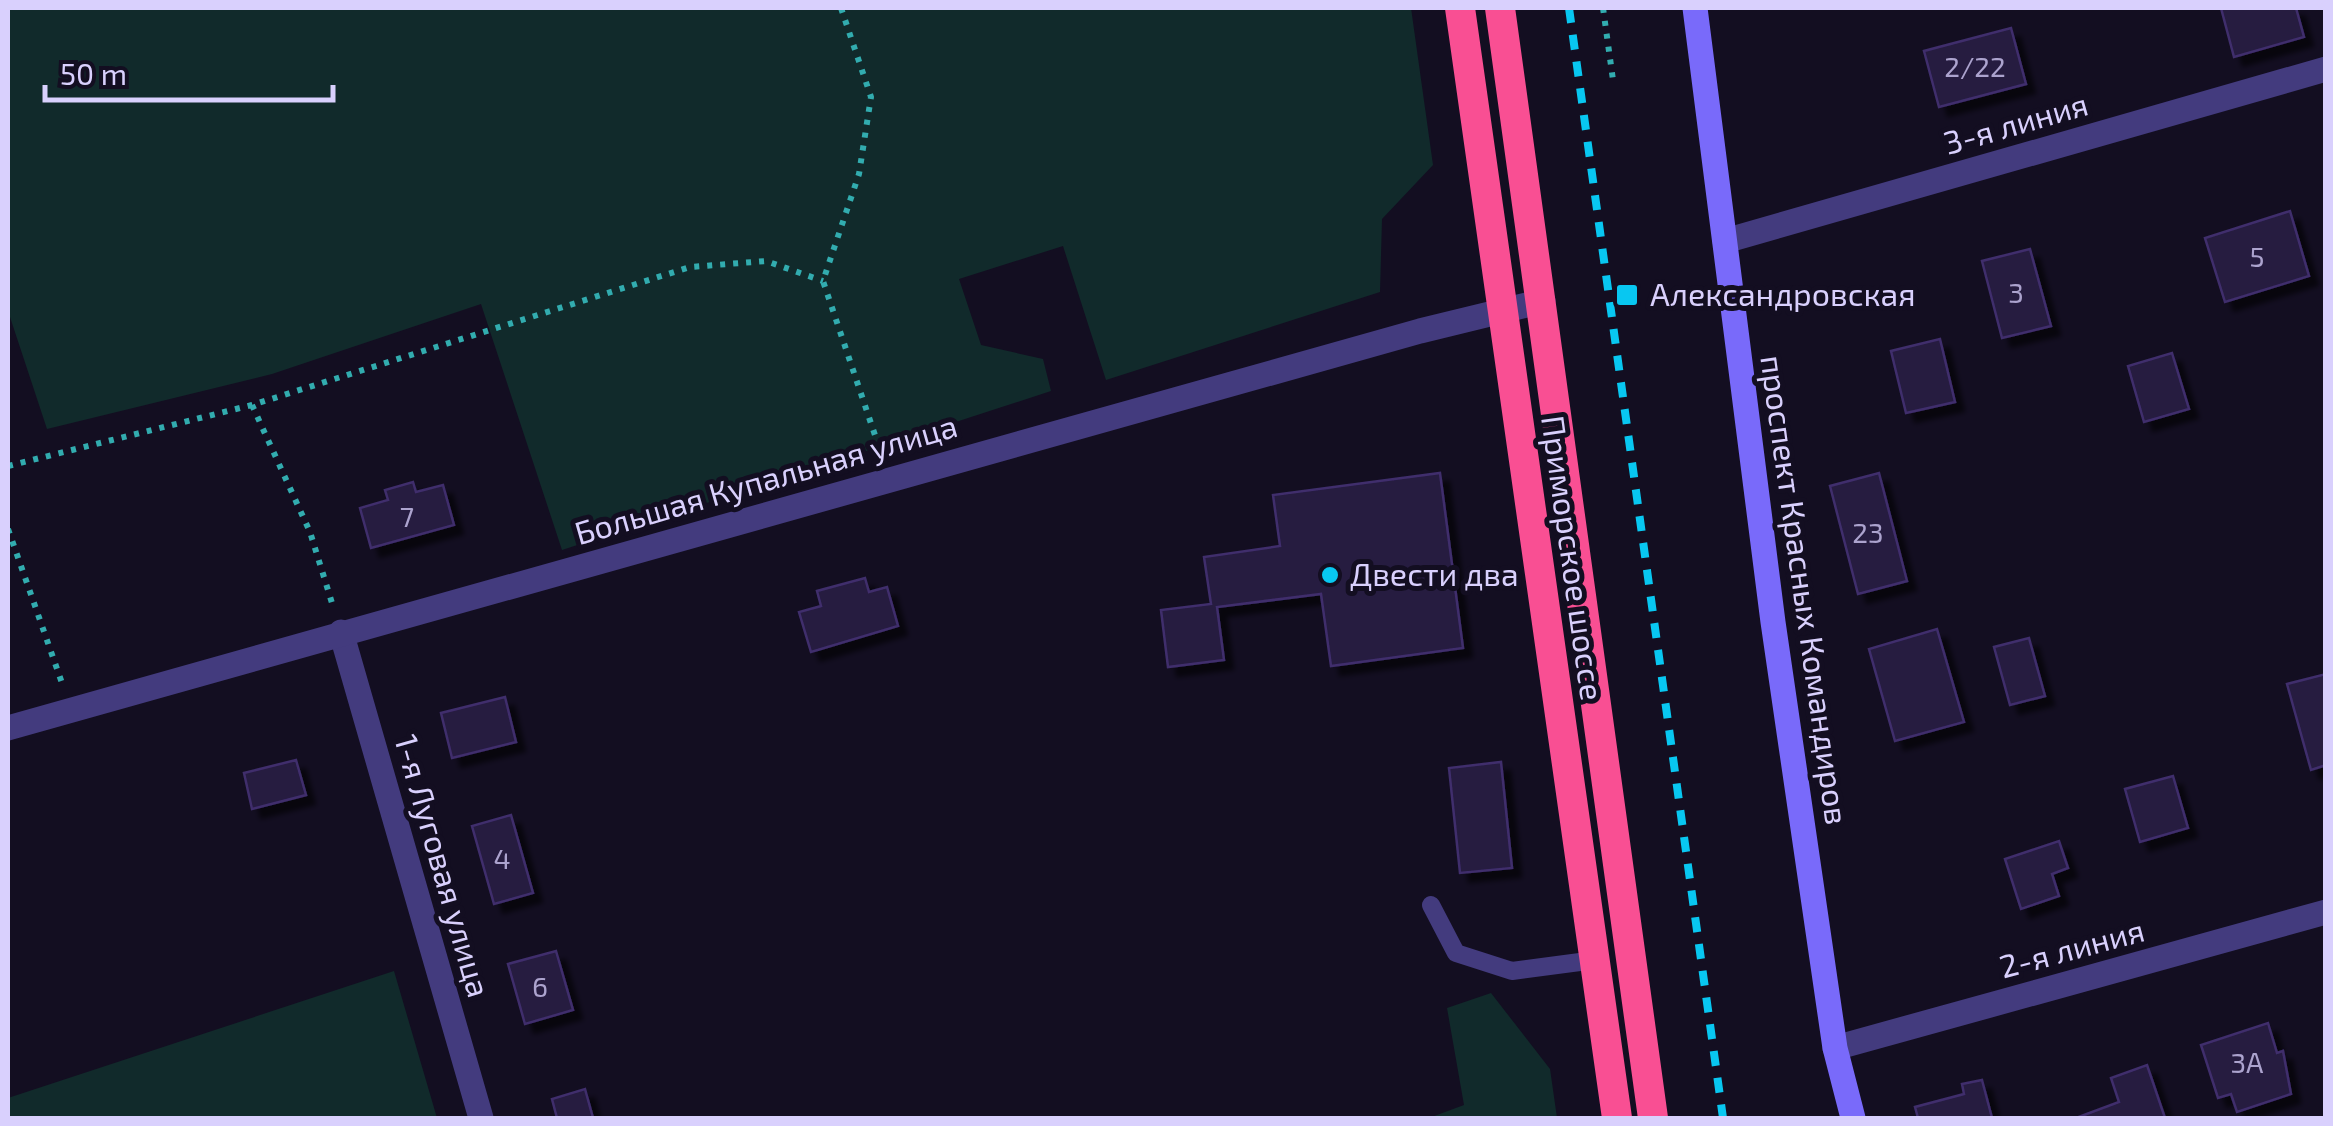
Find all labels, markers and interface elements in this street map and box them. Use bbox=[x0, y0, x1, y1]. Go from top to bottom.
scale bar bbox=[45, 40, 332, 102]
house number: 2/22 bbox=[1944, 49, 2006, 83]
text: 50 m bbox=[60, 55, 127, 91]
street label: 3-я линия bbox=[1939, 83, 2092, 161]
house number: 5 bbox=[2249, 239, 2265, 273]
place label: Александровская bbox=[1650, 274, 1916, 312]
house number: 3 bbox=[2008, 275, 2024, 309]
marker: Александровская bbox=[1614, 282, 1640, 308]
street label: проспект Красных Командиров bbox=[1754, 353, 1858, 827]
street label: Большая Купальная улица bbox=[570, 405, 961, 552]
street label: Приморское шоссе bbox=[1535, 413, 1613, 703]
house number: 7 bbox=[400, 499, 414, 533]
house number: 23 bbox=[1852, 515, 1884, 549]
place label: Двести два bbox=[1350, 554, 1519, 592]
marker: Двести два bbox=[1319, 564, 1341, 586]
street label: 1-я Луговая улица bbox=[387, 730, 500, 1001]
house number: 4 bbox=[493, 841, 511, 875]
street label: 2-я линия bbox=[1995, 910, 2148, 985]
house number: 6 bbox=[532, 969, 548, 1003]
house number: 3А bbox=[2231, 1045, 2264, 1079]

